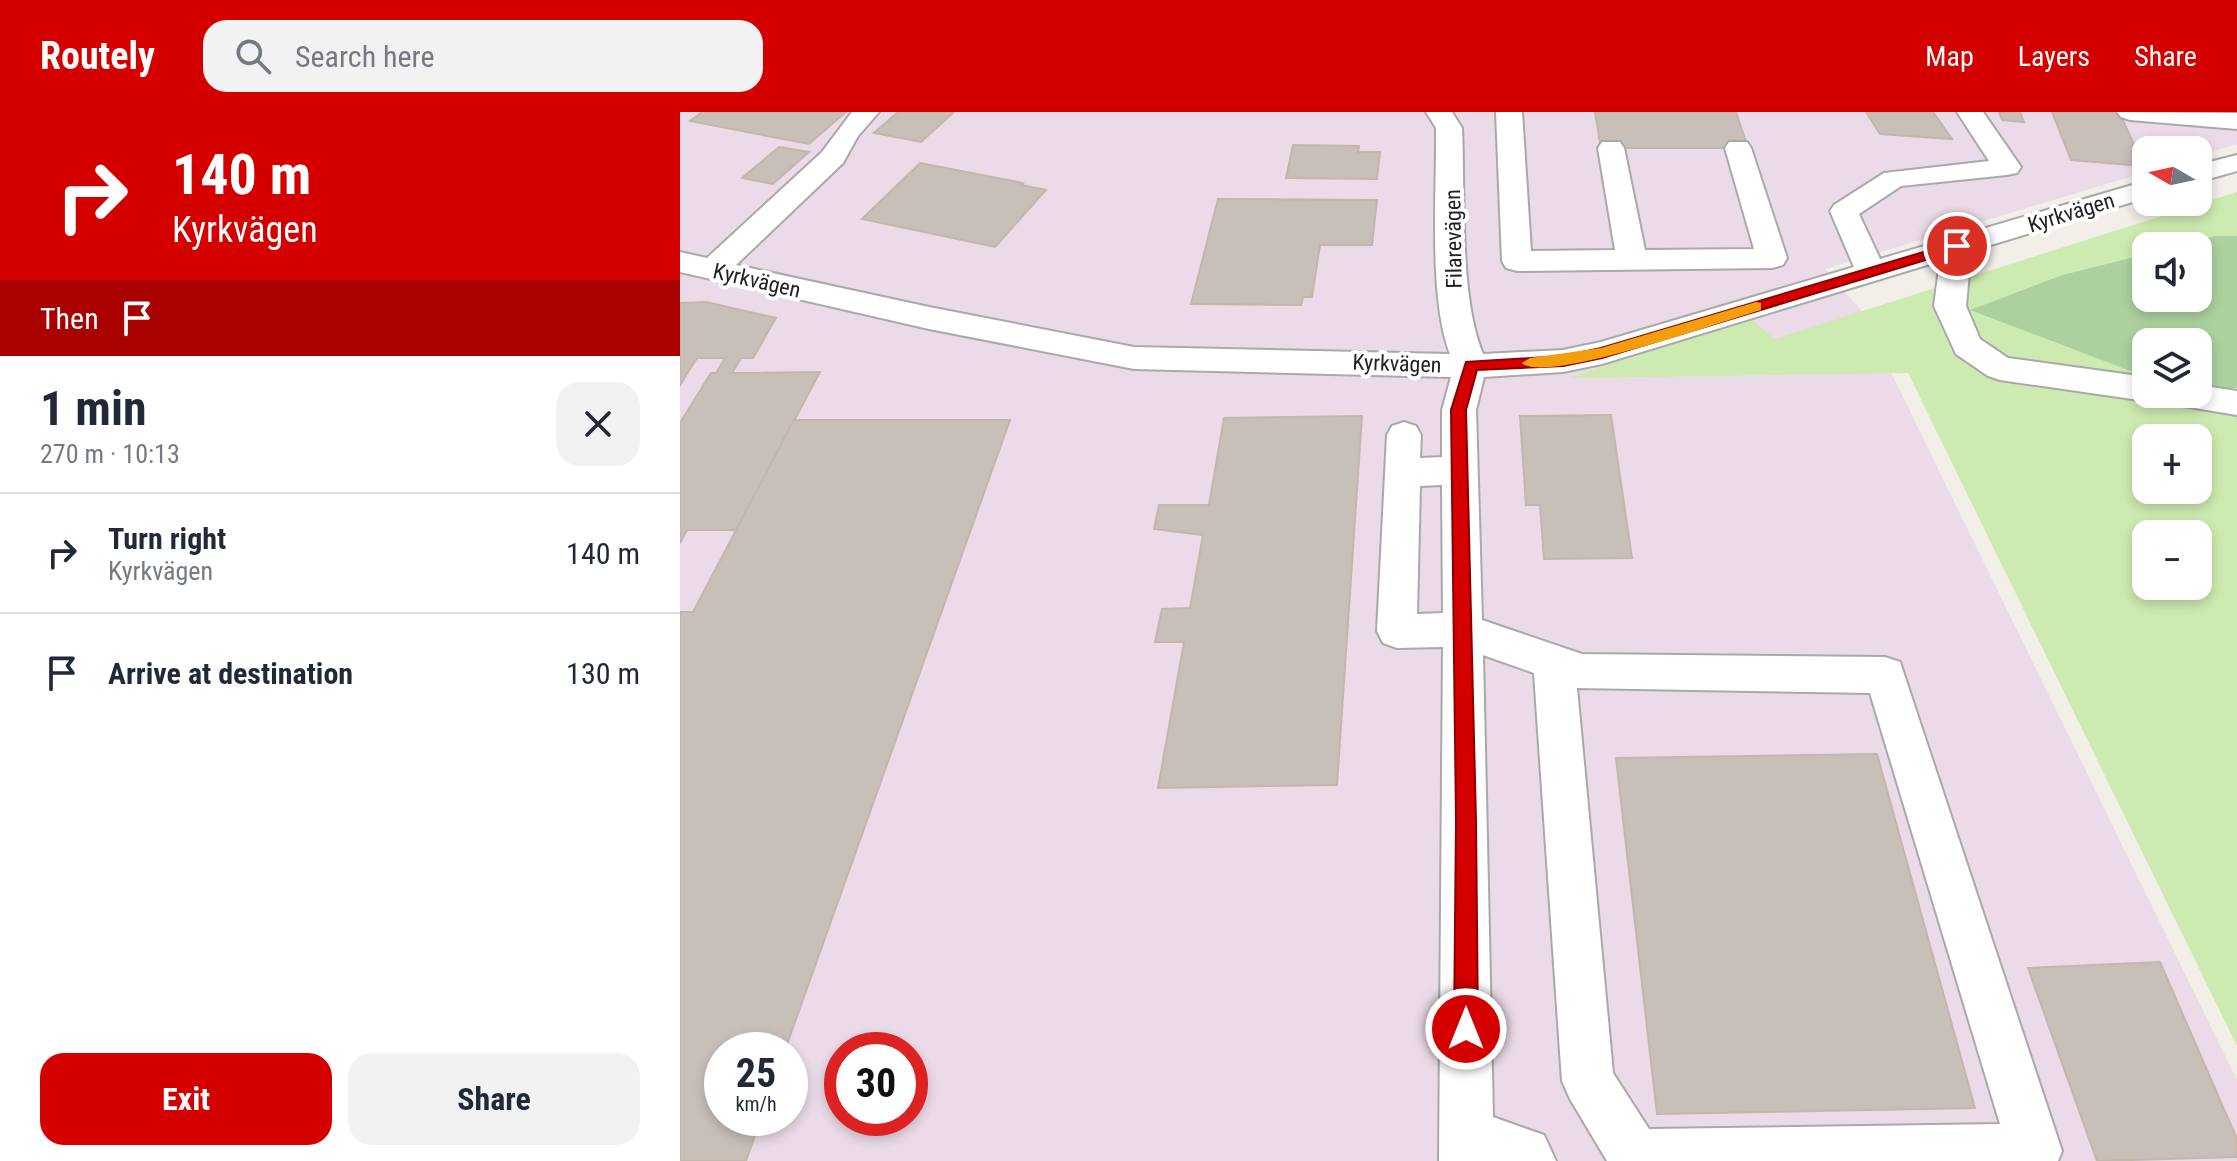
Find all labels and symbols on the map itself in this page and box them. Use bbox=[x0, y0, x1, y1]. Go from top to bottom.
north arrow bbox=[2132, 136, 2212, 216]
street label: Kyrkvägen bbox=[2025, 188, 2117, 237]
street label: Filarevägen bbox=[1440, 189, 1467, 289]
pin bbox=[1923, 212, 1991, 280]
street label: Kyrkvägen bbox=[711, 258, 803, 303]
street label: Kyrkvägen bbox=[1352, 349, 1442, 378]
position arrow bbox=[1424, 987, 1508, 1071]
speed limit sign: 30 bbox=[824, 1032, 928, 1136]

